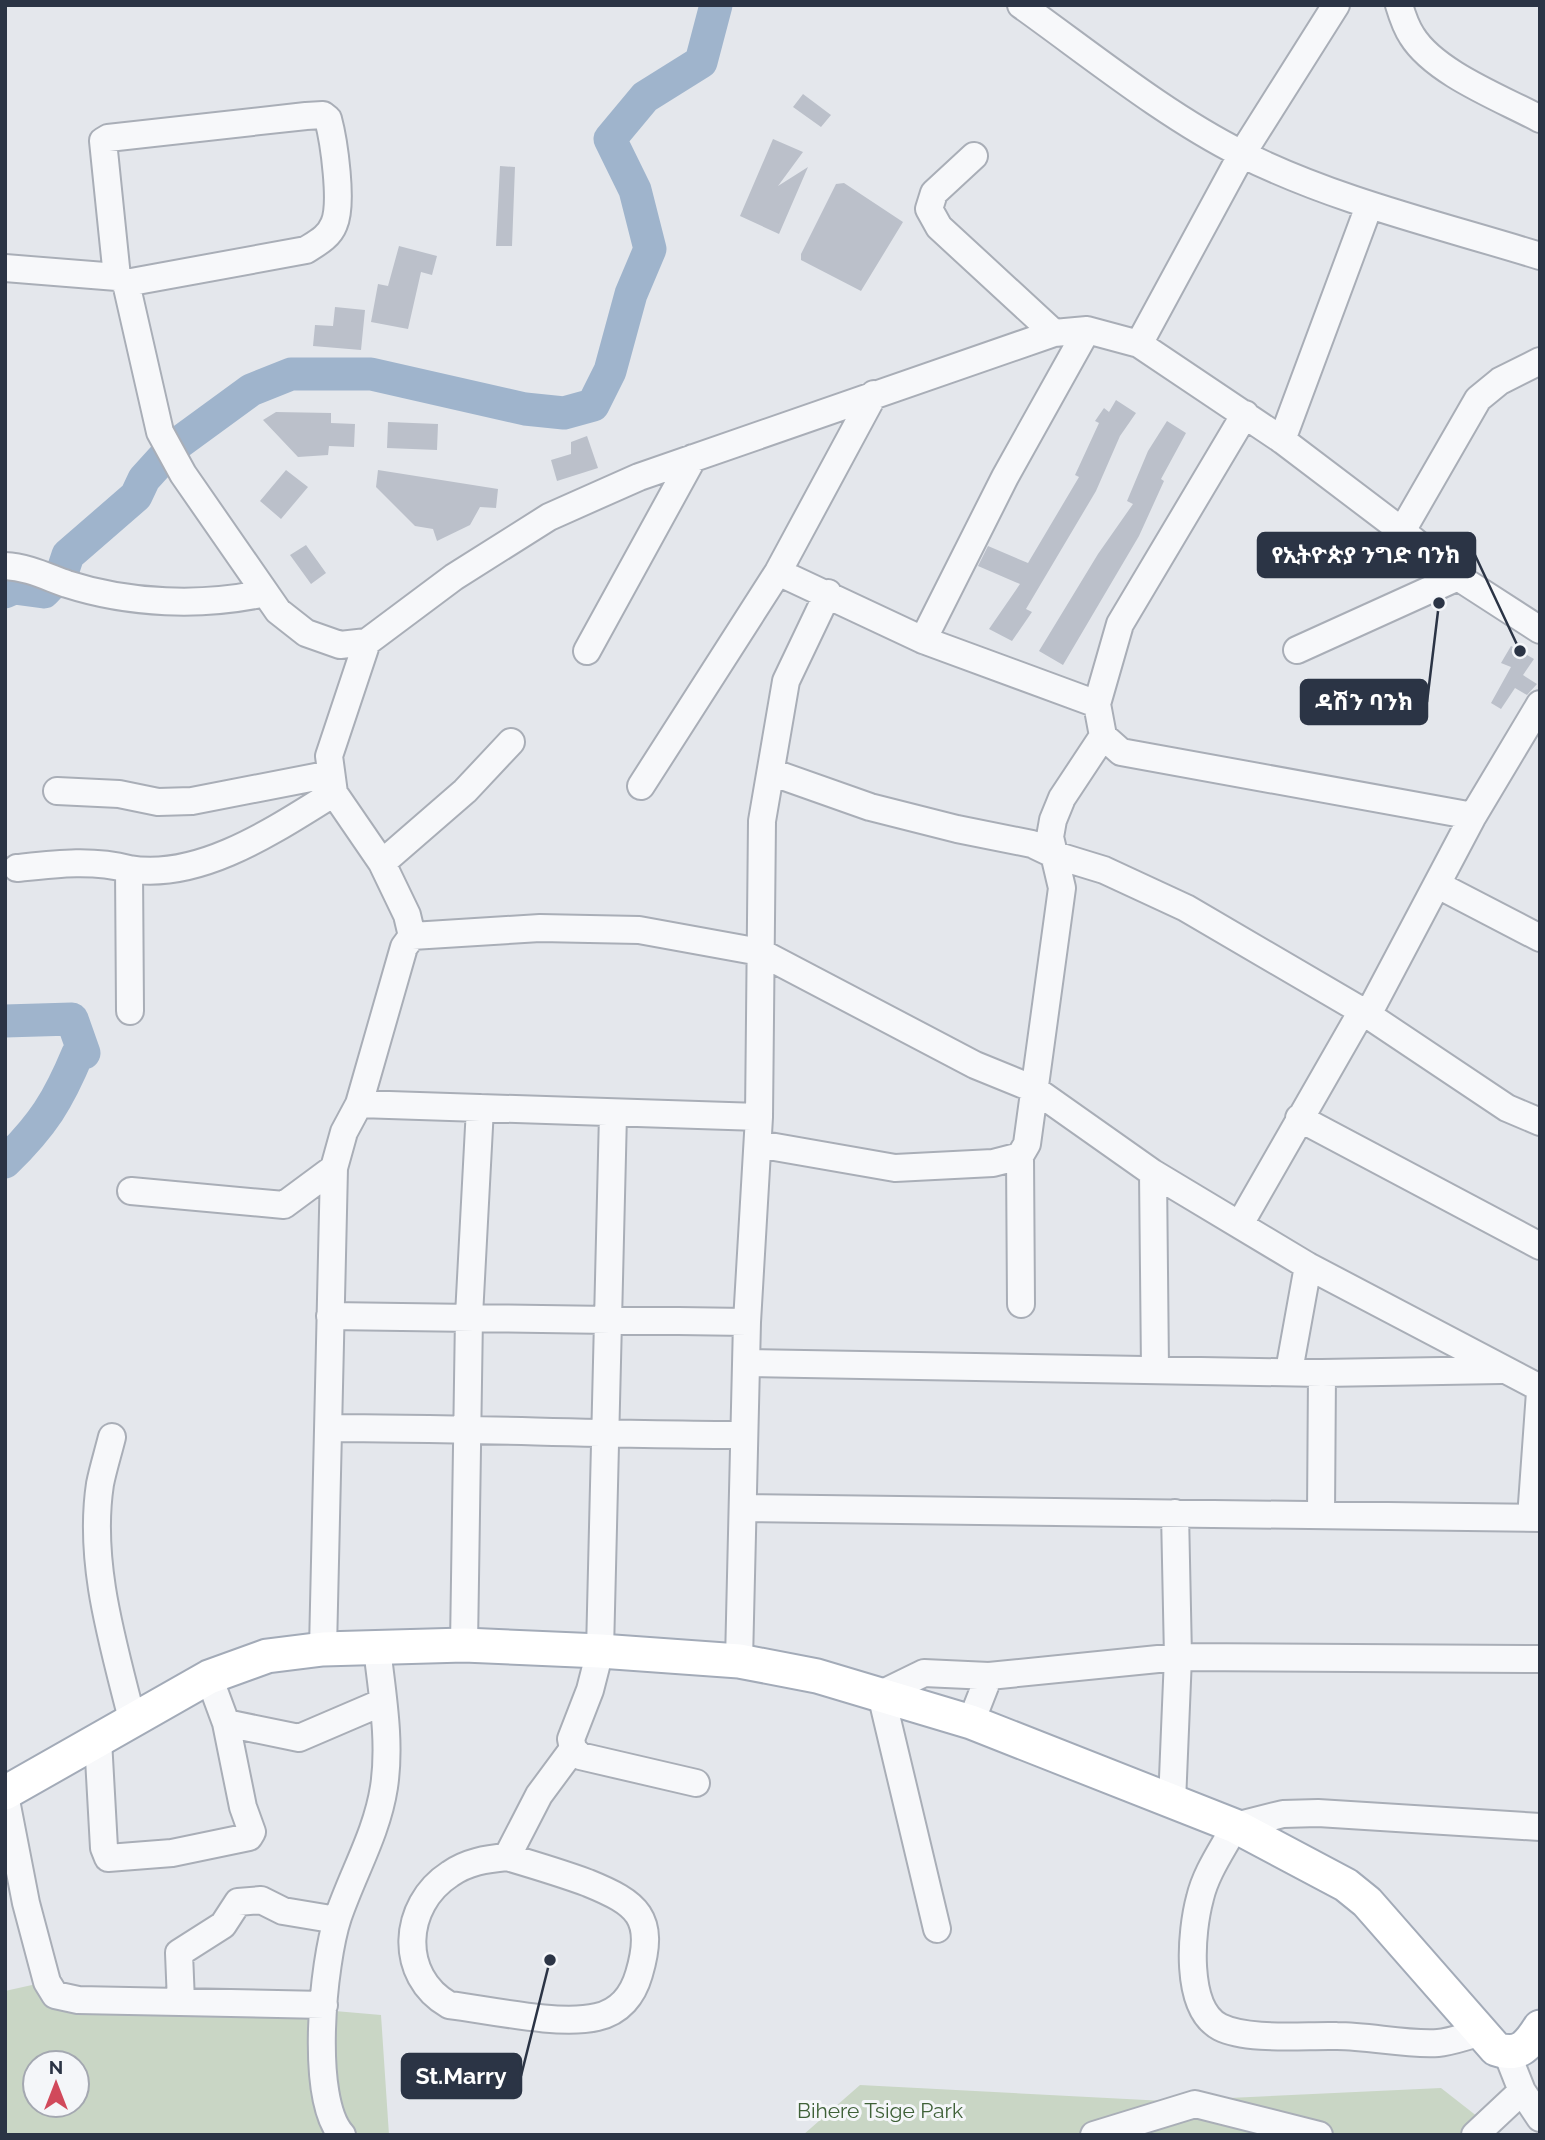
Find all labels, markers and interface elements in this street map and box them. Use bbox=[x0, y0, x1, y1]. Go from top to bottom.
callout: የኢትዮጵያ ንግድ ባንክ bbox=[1258, 533, 1475, 577]
text: የኢትዮጵያ ንግድ ባንክ bbox=[1271, 541, 1461, 568]
callout: ዳሽን ባንክ bbox=[1301, 680, 1427, 724]
text: ዳሽን ባንክ bbox=[1315, 688, 1413, 715]
north arrow bbox=[21, 2049, 91, 2119]
callout: St.Marry bbox=[402, 2054, 521, 2098]
text: N bbox=[49, 2056, 63, 2078]
text: St.Marry bbox=[415, 2062, 507, 2089]
park label: Bihere Tsige Park bbox=[797, 2098, 963, 2123]

